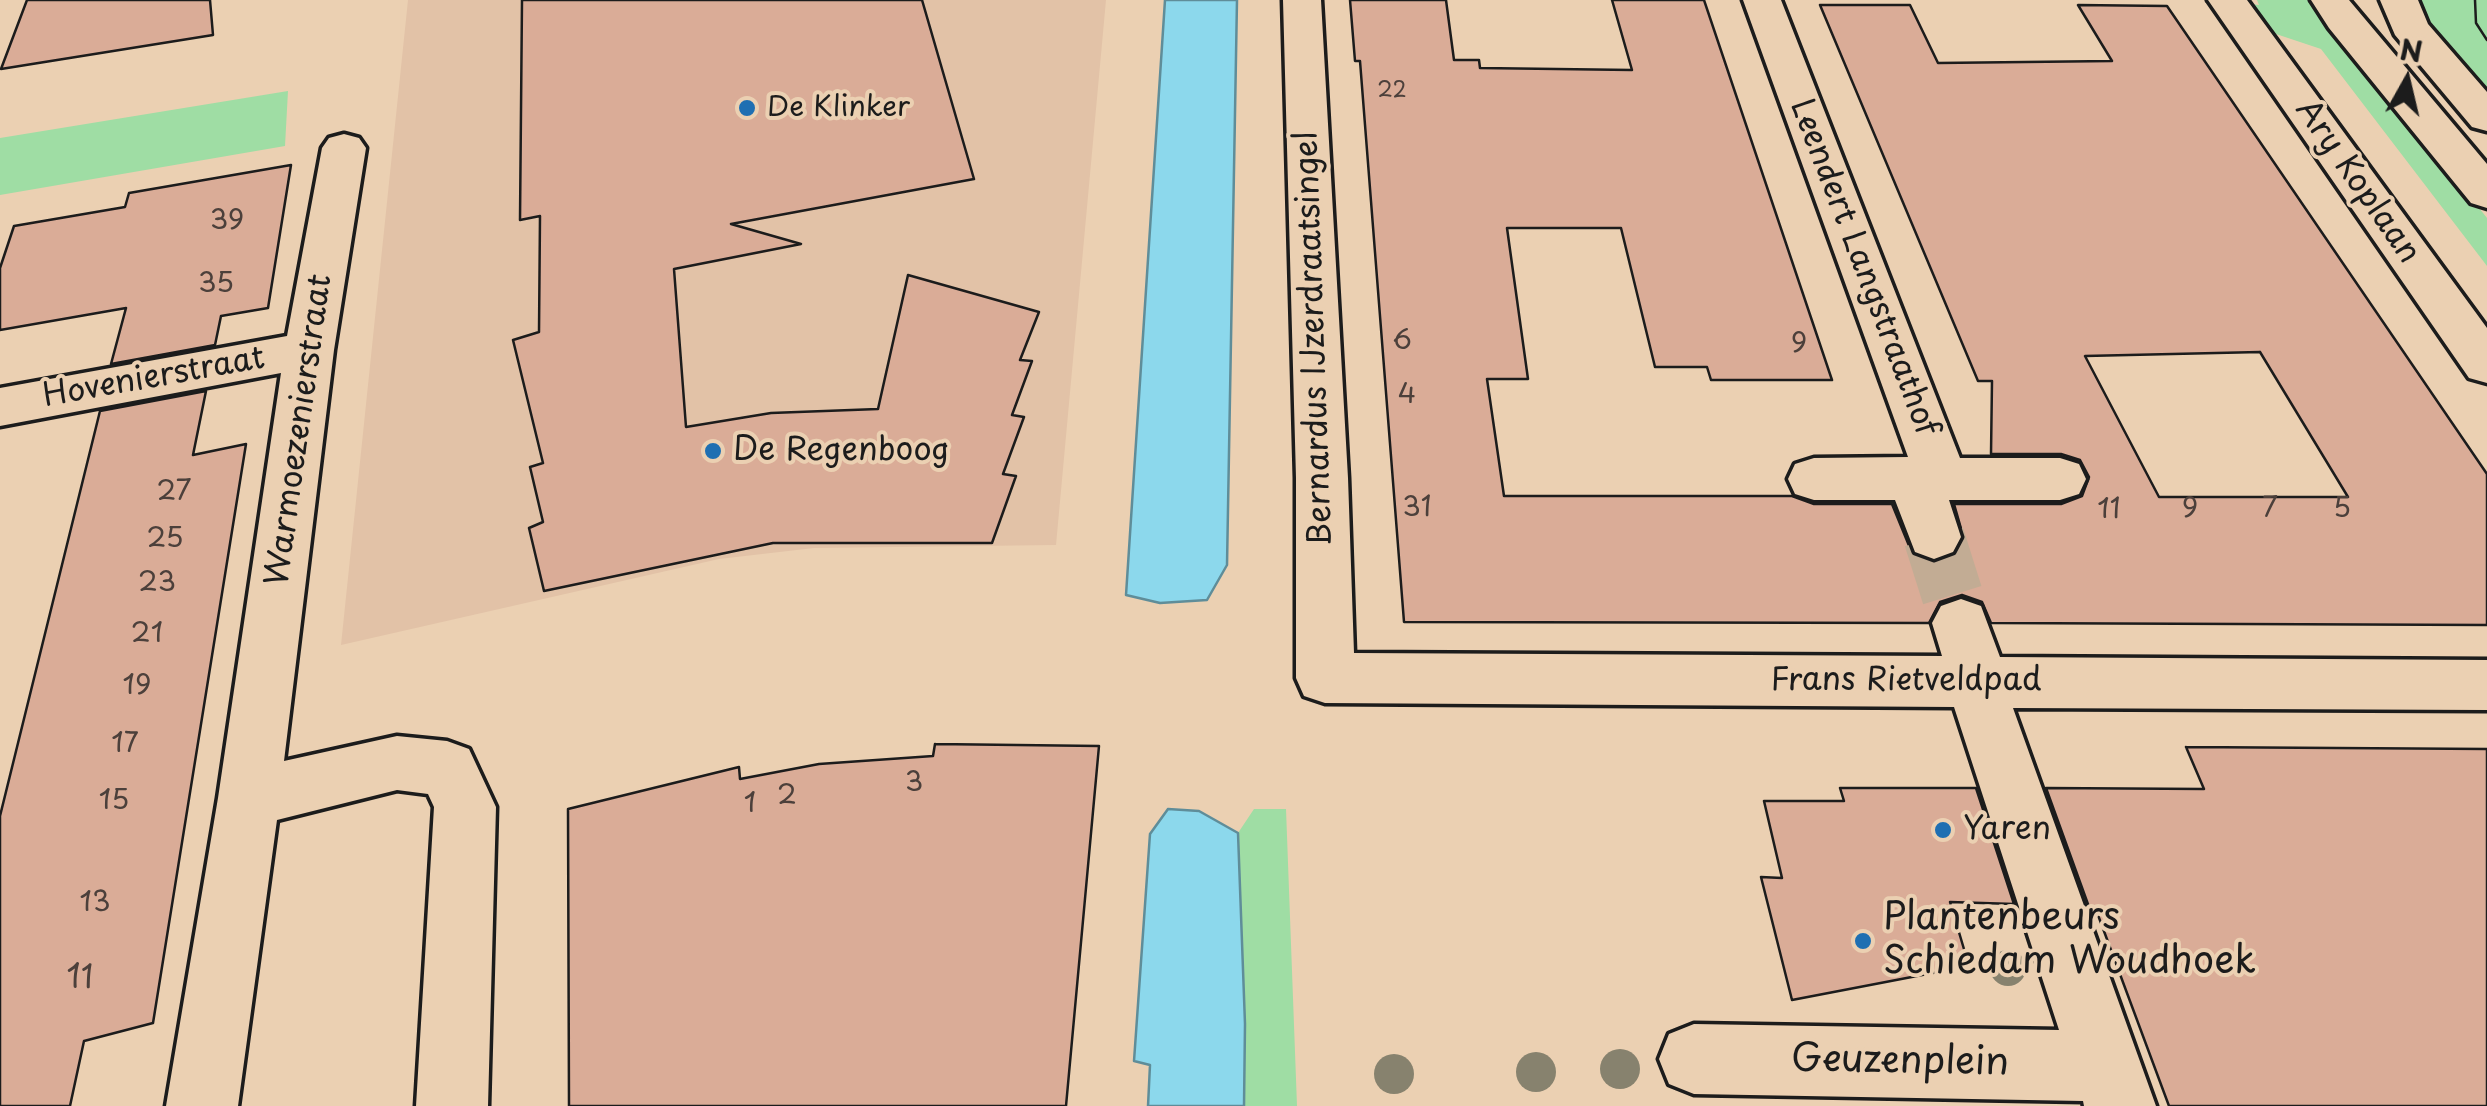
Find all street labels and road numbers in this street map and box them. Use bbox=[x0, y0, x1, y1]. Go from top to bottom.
street label: Ary Koplaan bbox=[2286, 93, 2428, 271]
street label: Leendert Langstraathof bbox=[1781, 94, 1945, 442]
street label: Bernardus IJzerdraatsingel bbox=[1289, 131, 1341, 547]
street label: Warmoezenierstraat bbox=[259, 272, 341, 588]
street label: Hovenierstraat bbox=[40, 340, 268, 416]
street label: Frans Rietveldpad bbox=[1770, 662, 2042, 700]
street label: Geuzenplein bbox=[1790, 1037, 2010, 1087]

